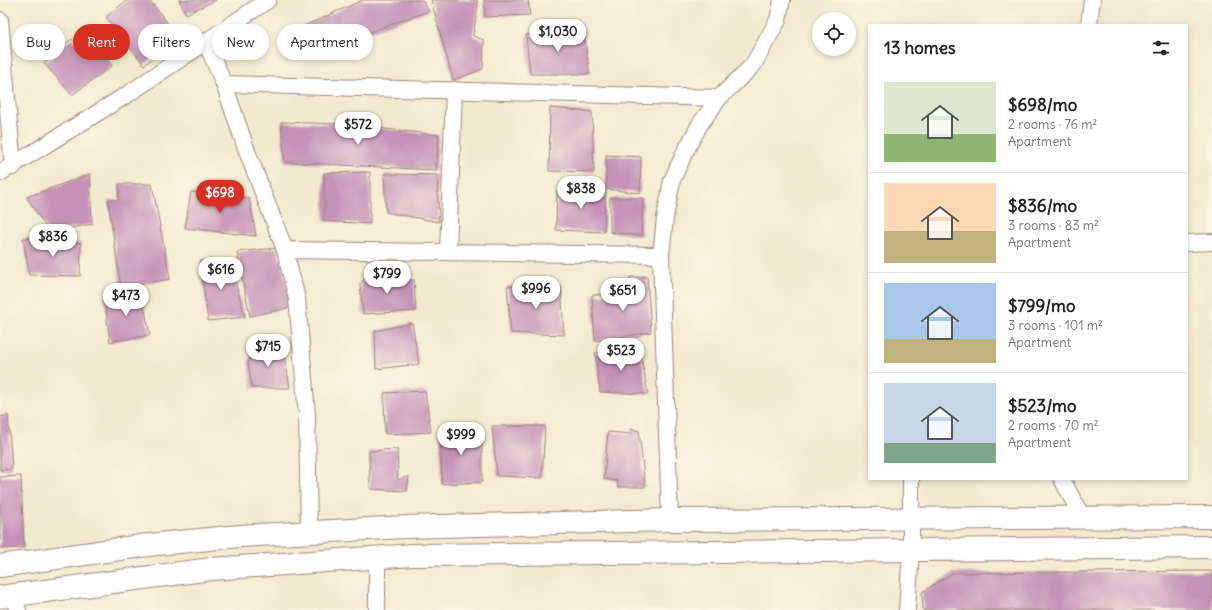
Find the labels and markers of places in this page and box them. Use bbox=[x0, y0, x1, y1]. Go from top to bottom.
pin: $1,030 bbox=[525, 19, 591, 53]
pin: $572 bbox=[334, 112, 382, 146]
pin: $838 bbox=[557, 176, 605, 210]
pin: $698 bbox=[196, 180, 244, 214]
pin: $836 bbox=[29, 224, 77, 258]
pin: $616 bbox=[197, 257, 245, 291]
pin: $799 bbox=[363, 261, 411, 295]
pin: $996 bbox=[512, 276, 560, 310]
pin: $651 bbox=[599, 278, 647, 312]
pin: $473 bbox=[102, 283, 150, 317]
pin: $715 bbox=[244, 334, 292, 368]
pin: $523 bbox=[597, 338, 645, 372]
pin: $999 bbox=[437, 422, 485, 456]

